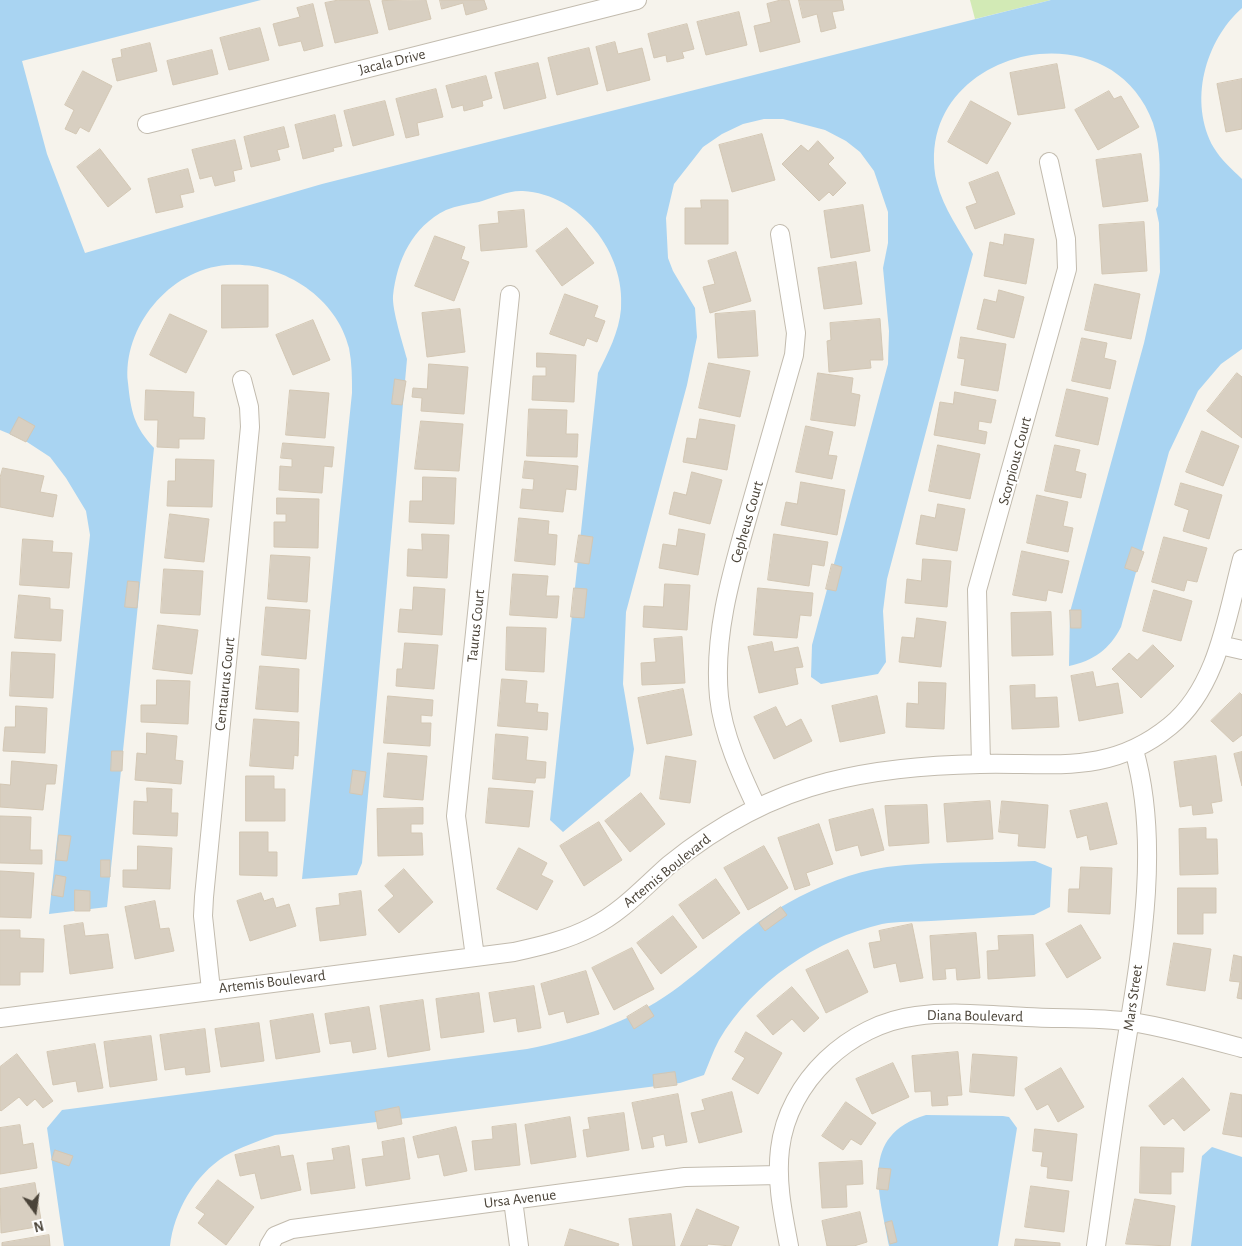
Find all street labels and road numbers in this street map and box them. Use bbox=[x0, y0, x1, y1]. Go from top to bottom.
street label: Jacala Drive bbox=[357, 45, 427, 79]
street label: Scorpious Court bbox=[995, 415, 1035, 507]
street label: Cepheus Court bbox=[727, 479, 767, 565]
street label: Taurus Court bbox=[463, 589, 489, 663]
street label: Centaurus Court bbox=[211, 636, 239, 732]
street label: Artemis Boulevard bbox=[620, 830, 714, 912]
street label: Mars Street bbox=[1119, 964, 1147, 1032]
street label: Artemis Boulevard bbox=[218, 967, 326, 997]
street label: Diana Boulevard bbox=[927, 1006, 1023, 1026]
street label: Ursa Avenue bbox=[483, 1186, 557, 1212]

